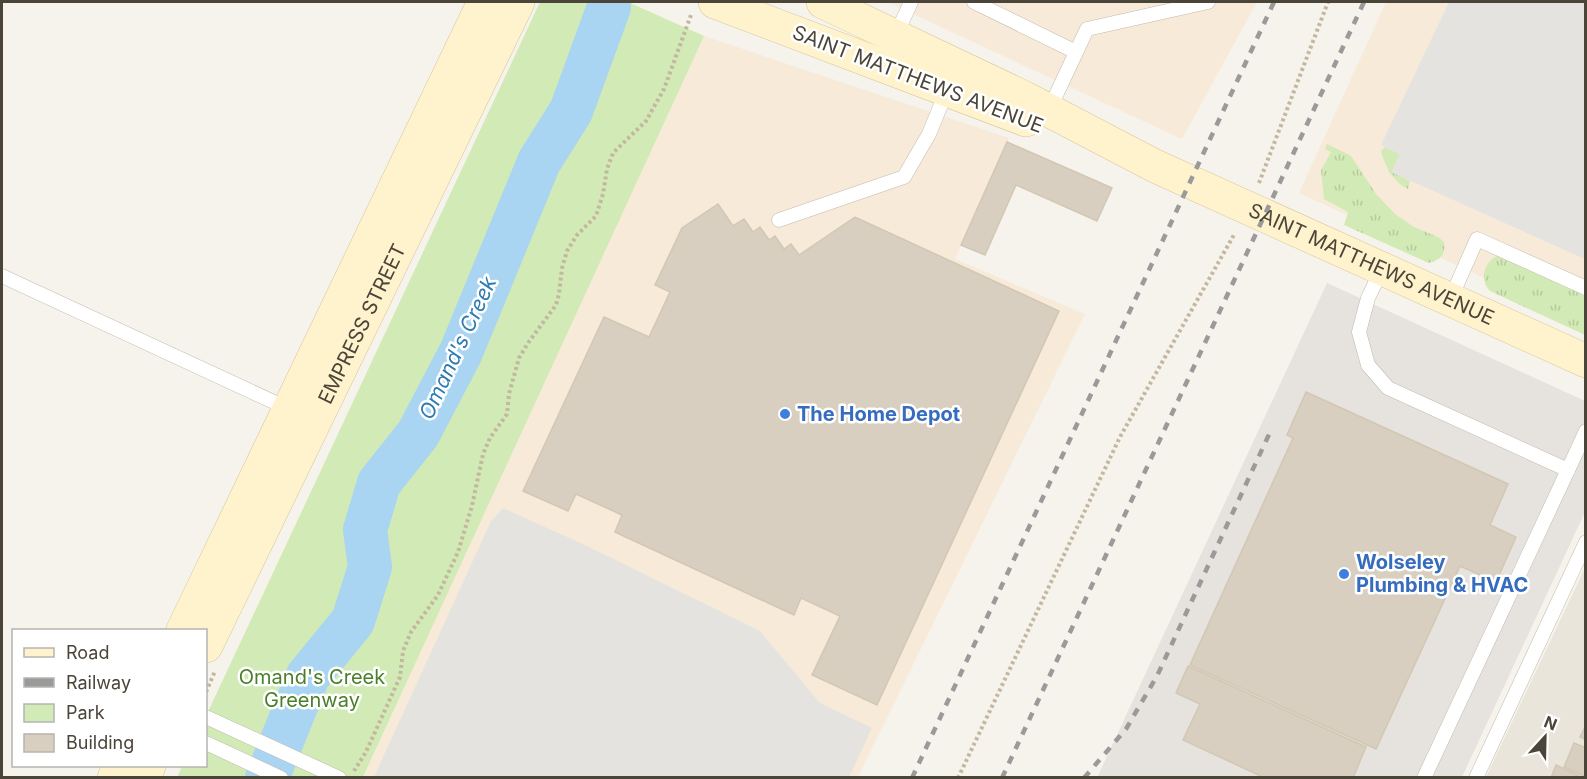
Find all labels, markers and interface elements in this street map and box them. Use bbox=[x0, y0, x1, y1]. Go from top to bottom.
street label: SAINT MATTHEWS AVENUE bbox=[789, 20, 1047, 138]
street label: SAINT MATTHEWS AVENUE bbox=[1245, 198, 1498, 330]
street label: EMPRESS STREET bbox=[313, 240, 411, 408]
water label: Omand's Creek bbox=[414, 272, 502, 423]
place label: The Home Depot bbox=[797, 402, 960, 426]
marker: The Home Depot bbox=[778, 407, 792, 421]
place label: Wolseley Plumbing & HVAC bbox=[1356, 550, 1528, 597]
marker: Wolseley Plumbing & HVAC bbox=[1337, 567, 1351, 581]
legend bbox=[12, 629, 207, 767]
text: Road bbox=[66, 642, 109, 663]
park label: Omand's Creek Greenway bbox=[239, 665, 385, 712]
text: Railway bbox=[66, 672, 131, 693]
text: Park bbox=[66, 702, 105, 723]
north arrow bbox=[1515, 707, 1575, 767]
text: N bbox=[1541, 712, 1560, 735]
text: Building bbox=[66, 732, 134, 753]

